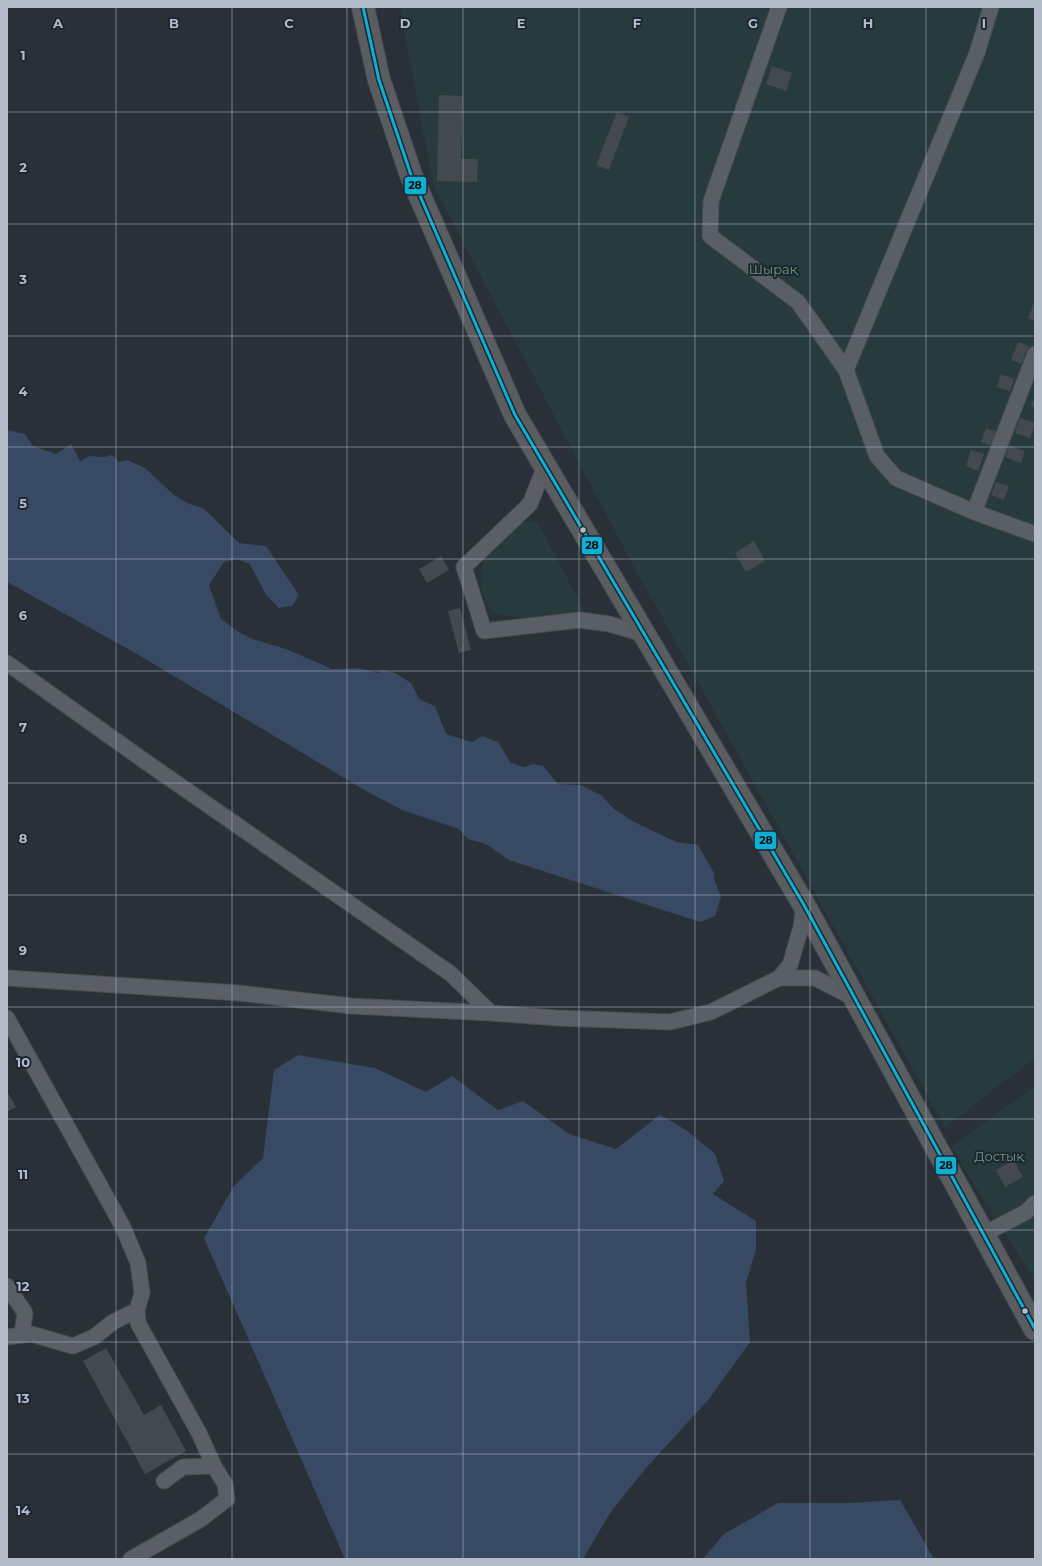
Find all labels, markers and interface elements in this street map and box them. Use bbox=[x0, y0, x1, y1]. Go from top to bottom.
text: A bbox=[52, 15, 64, 31]
text: B bbox=[169, 15, 179, 31]
text: C bbox=[284, 15, 294, 31]
text: D bbox=[400, 15, 411, 31]
text: E bbox=[517, 15, 526, 31]
text: F bbox=[633, 15, 641, 31]
text: G bbox=[748, 15, 758, 31]
text: H bbox=[863, 15, 873, 31]
text: I bbox=[982, 15, 986, 31]
text: 1 bbox=[20, 47, 26, 63]
text: 2 bbox=[19, 159, 27, 175]
line badge: 28 bbox=[404, 176, 427, 195]
text: 28 bbox=[408, 178, 422, 192]
park label: Шырақ bbox=[749, 261, 799, 277]
text: 3 bbox=[18, 271, 27, 287]
text: 4 bbox=[19, 383, 28, 399]
text: 5 bbox=[19, 495, 27, 511]
unlabelled marker bbox=[578, 525, 588, 535]
line badge: 28 bbox=[581, 536, 603, 555]
text: 28 bbox=[585, 538, 599, 552]
text: 6 bbox=[19, 607, 28, 623]
text: 7 bbox=[19, 719, 27, 735]
text: 8 bbox=[19, 830, 28, 846]
line badge: 28 bbox=[754, 831, 777, 850]
text: 28 bbox=[759, 833, 773, 847]
text: 9 bbox=[19, 942, 27, 958]
text: 10 bbox=[16, 1054, 30, 1070]
park label: Достық bbox=[974, 1148, 1025, 1164]
line badge: 28 bbox=[935, 1156, 957, 1175]
text: 28 bbox=[939, 1158, 953, 1172]
text: 11 bbox=[18, 1166, 28, 1182]
text: 12 bbox=[17, 1278, 30, 1294]
unlabelled marker bbox=[1020, 1306, 1030, 1316]
text: 13 bbox=[17, 1390, 30, 1406]
text: 14 bbox=[16, 1502, 30, 1518]

